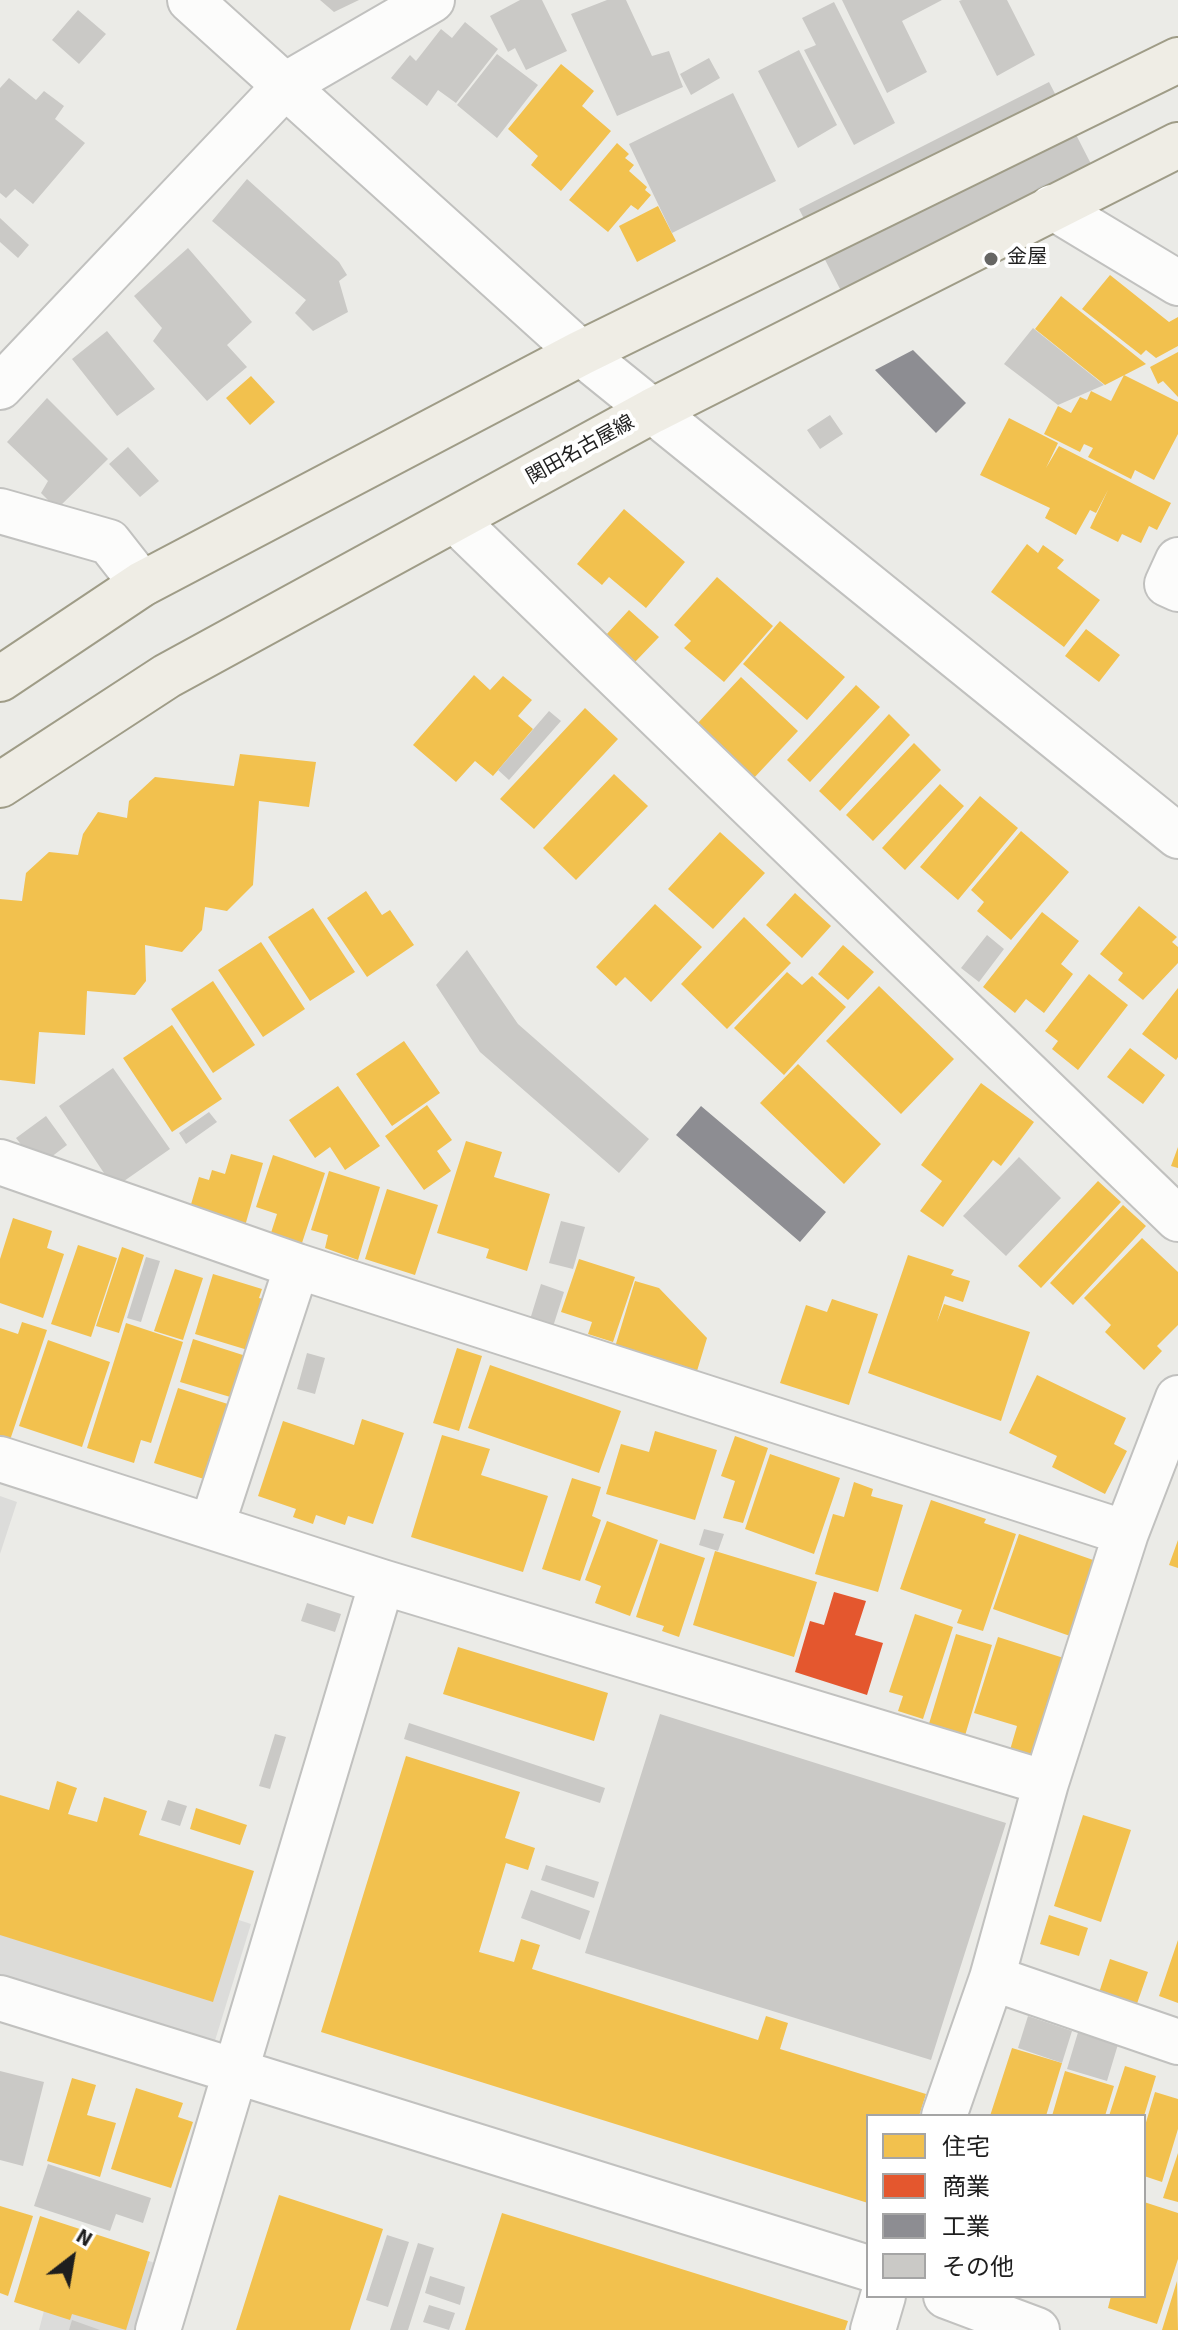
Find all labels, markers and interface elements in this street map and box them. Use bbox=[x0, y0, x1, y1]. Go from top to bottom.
place label: 金屋 bbox=[1007, 247, 1047, 271]
marker: 金屋 bbox=[982, 250, 1000, 268]
street label: 関田名古屋線 bbox=[523, 411, 639, 491]
legend bbox=[866, 2114, 1146, 2298]
text: 住宅 bbox=[942, 2130, 990, 2165]
text: 商業 bbox=[942, 2170, 990, 2205]
text: 工業 bbox=[942, 2210, 990, 2245]
north arrow bbox=[32, 2218, 112, 2298]
text: N bbox=[70, 2220, 99, 2255]
text: その他 bbox=[942, 2250, 1014, 2285]

